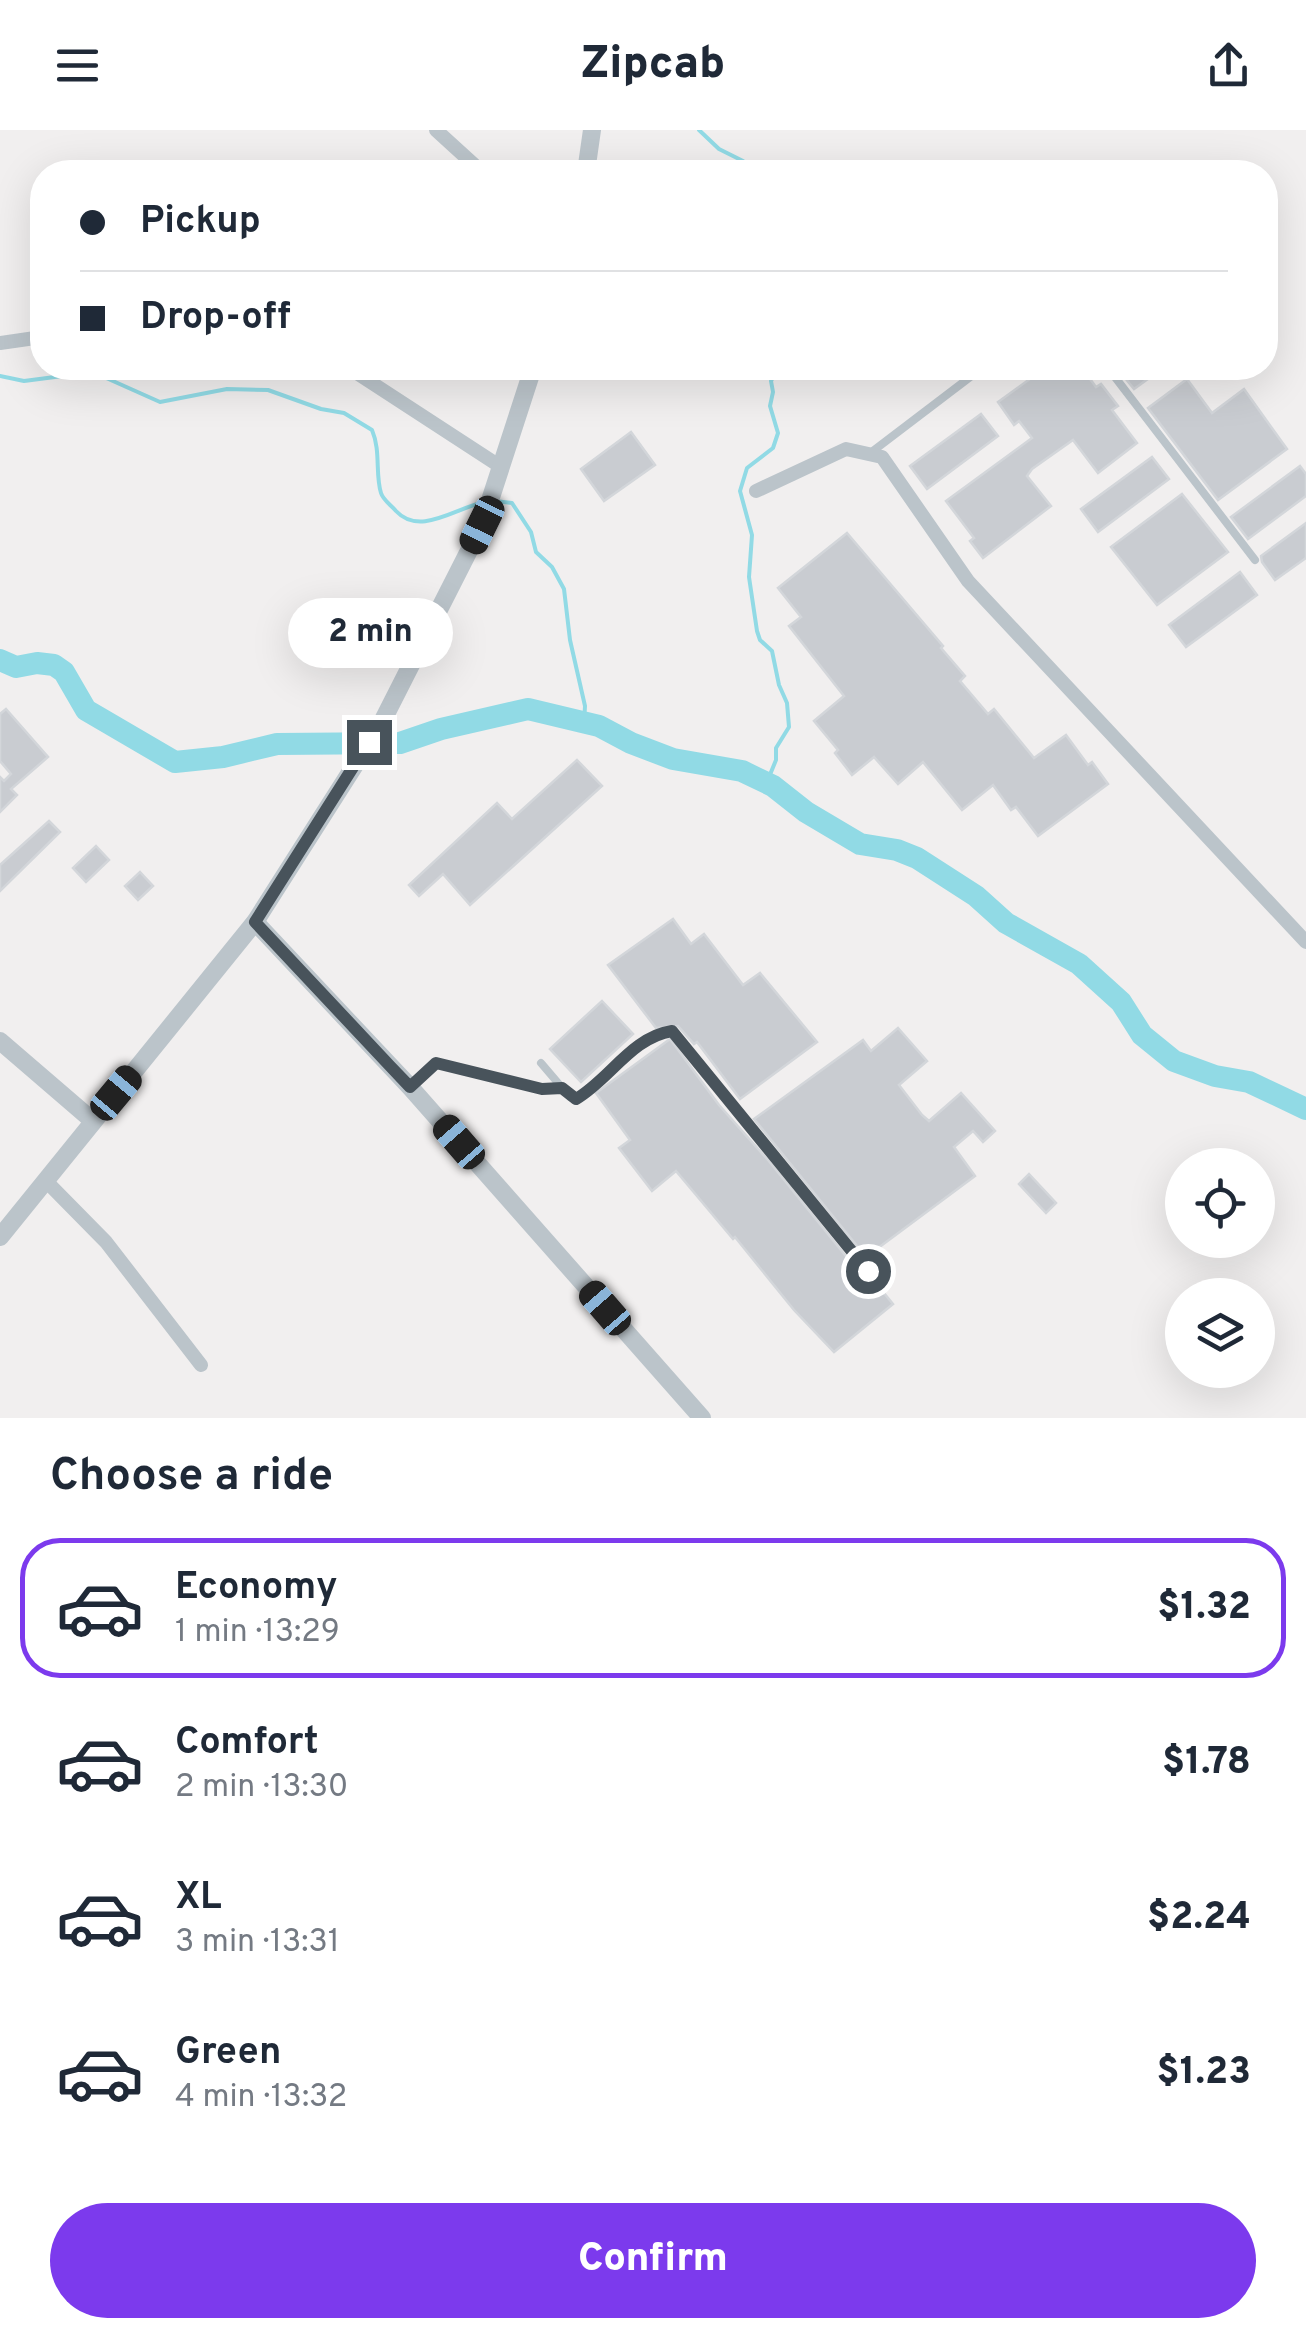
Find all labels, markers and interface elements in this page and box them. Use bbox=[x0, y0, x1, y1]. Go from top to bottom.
text: Zipcab bbox=[581, 37, 725, 94]
icon: menu bbox=[50, 38, 105, 93]
icon: share bbox=[1201, 38, 1256, 93]
text: Pickup bbox=[140, 198, 261, 247]
text: Drop-off bbox=[140, 294, 291, 343]
car bbox=[455, 491, 509, 559]
callout: 2 min bbox=[286, 597, 452, 667]
text: 2 min bbox=[328, 613, 413, 653]
route end bbox=[347, 720, 392, 765]
car bbox=[85, 1060, 147, 1126]
car bbox=[428, 1110, 490, 1174]
map controls bbox=[1165, 1148, 1275, 1388]
button: locate bbox=[1165, 1148, 1275, 1258]
route start bbox=[846, 1249, 891, 1294]
car bbox=[574, 1276, 636, 1340]
button: layers bbox=[1165, 1278, 1275, 1388]
text: Choose a ride bbox=[50, 1449, 333, 1506]
icon: car bbox=[55, 1563, 145, 1653]
text: Economy bbox=[175, 1564, 337, 1613]
text: $1.32 bbox=[1157, 1584, 1251, 1633]
text: 1 min · 13:29 bbox=[175, 1613, 340, 1653]
icon: car bbox=[55, 1718, 145, 1808]
text: Comfort bbox=[175, 1719, 319, 1768]
text: $1.78 bbox=[1162, 1739, 1251, 1788]
text: 2 min · 13:30 bbox=[175, 1768, 348, 1808]
icon: car bbox=[55, 1873, 145, 1963]
text: XL bbox=[175, 1874, 222, 1923]
text: $2.24 bbox=[1147, 1894, 1251, 1943]
text: 3 min · 13:31 bbox=[175, 1923, 340, 1963]
icon: car bbox=[55, 2028, 145, 2118]
text: Green bbox=[175, 2029, 281, 2078]
text: $1.23 bbox=[1157, 2049, 1251, 2098]
text: 4 min · 13:32 bbox=[175, 2078, 347, 2118]
button: Confirm bbox=[50, 2203, 1256, 2318]

